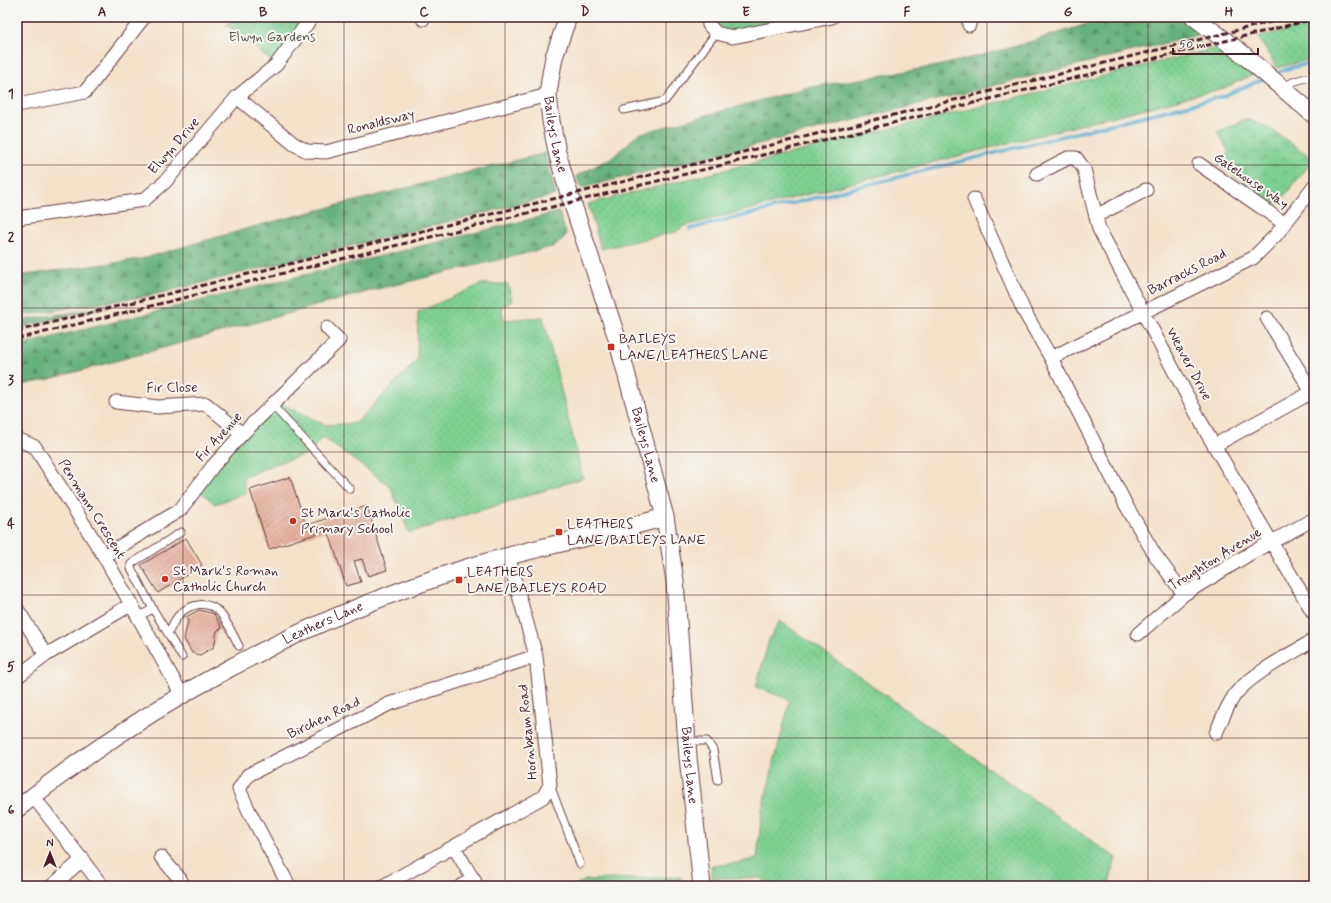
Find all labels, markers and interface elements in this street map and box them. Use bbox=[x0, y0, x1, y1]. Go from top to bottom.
text: A bbox=[98, 4, 106, 21]
text: B bbox=[259, 4, 268, 21]
text: C bbox=[419, 4, 429, 21]
text: D bbox=[581, 4, 590, 21]
text: E bbox=[742, 4, 750, 21]
text: F bbox=[904, 4, 911, 21]
text: G bbox=[1064, 4, 1073, 21]
text: H bbox=[1225, 4, 1234, 21]
park label: Elwyn Gardens bbox=[228, 28, 316, 46]
scale bar bbox=[1173, 30, 1258, 56]
text: 50 m bbox=[1179, 37, 1206, 53]
text: 1 bbox=[8, 86, 14, 103]
street label: Baileys Lane bbox=[539, 95, 571, 175]
street label: Ronaldsway bbox=[346, 105, 416, 139]
street label: Elwyn Drive bbox=[144, 114, 204, 178]
street label: Gatehouse Way bbox=[1210, 149, 1292, 213]
text: 2 bbox=[8, 229, 15, 246]
street label: Barracks Road bbox=[1145, 245, 1229, 299]
street label: Weaver Drive bbox=[1162, 324, 1216, 404]
place label: BAILEYS LANE/LEATHERS LANE bbox=[619, 330, 769, 364]
marker: BAILEYS LANE/LEATHERS LANE bbox=[606, 342, 616, 352]
text: 3 bbox=[8, 372, 14, 389]
street label: Fir Close bbox=[146, 379, 198, 397]
street label: Baileys Lane bbox=[627, 405, 664, 485]
street label: Fir Avenue bbox=[192, 408, 246, 466]
street label: Penmann Crescent bbox=[54, 456, 130, 562]
place label: St Mark's Catholic Primary School bbox=[301, 504, 411, 538]
place label: LEATHERS LANE/BAILEYS LANE bbox=[567, 515, 706, 549]
text: 4 bbox=[7, 516, 15, 533]
marker: St Mark's Catholic Primary School bbox=[288, 516, 298, 526]
street label: Troughton Avenue bbox=[1165, 523, 1265, 595]
marker: LEATHERS LANE/BAILEYS LANE bbox=[554, 527, 564, 537]
place label: St Mark's Roman Catholic Church bbox=[173, 562, 278, 596]
place label: LEATHERS LANE/BAILEYS ROAD bbox=[467, 563, 607, 597]
marker: St Mark's Roman Catholic Church bbox=[160, 574, 170, 584]
marker: LEATHERS LANE/BAILEYS ROAD bbox=[454, 575, 464, 585]
street label: Leathers Lane bbox=[280, 597, 366, 649]
text: 5 bbox=[7, 659, 15, 676]
street label: Hornbeam Road bbox=[514, 683, 542, 781]
street label: Birchen Road bbox=[285, 693, 363, 743]
street label: Baileys Lane bbox=[677, 726, 702, 805]
text: 6 bbox=[8, 802, 15, 819]
north arrow bbox=[30, 833, 70, 873]
text: N bbox=[46, 837, 54, 851]

